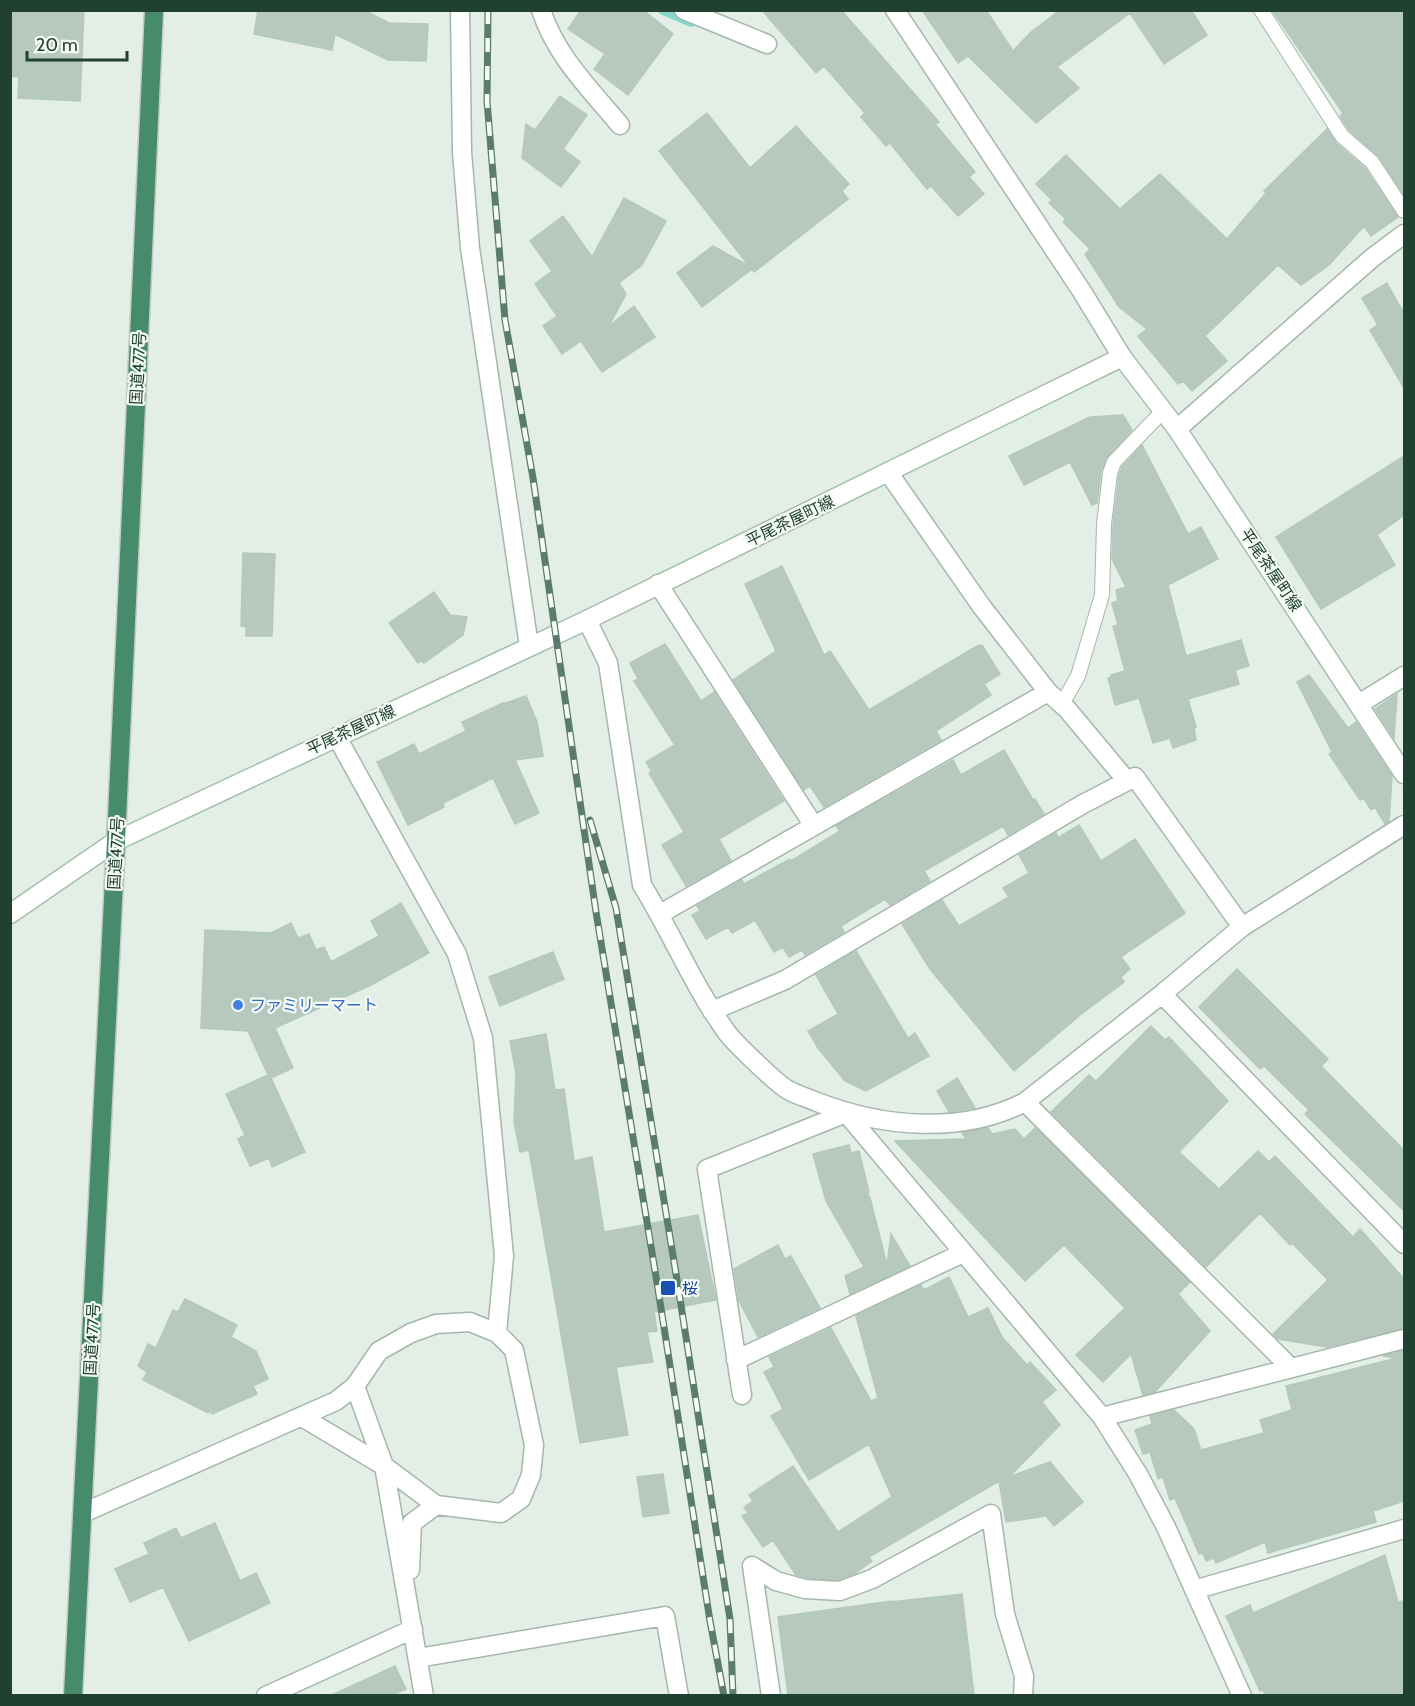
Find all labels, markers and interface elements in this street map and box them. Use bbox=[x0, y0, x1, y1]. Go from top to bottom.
scale bar bbox=[27, 24, 128, 62]
text: 20 m bbox=[36, 34, 78, 56]
street label: 国道477号 bbox=[127, 331, 149, 405]
street label: 平尾茶屋町線 bbox=[743, 491, 837, 551]
street label: 平尾茶屋町線 bbox=[1236, 525, 1306, 615]
street label: 平尾茶屋町線 bbox=[303, 701, 399, 759]
street label: 国道477号 bbox=[105, 816, 127, 890]
place label: ファミリーマート bbox=[250, 996, 378, 1015]
marker: ファミリーマート bbox=[231, 998, 245, 1012]
marker: 桜 bbox=[659, 1279, 677, 1297]
place label: 桜 bbox=[682, 1279, 698, 1298]
street label: 国道477号 bbox=[81, 1302, 103, 1376]

